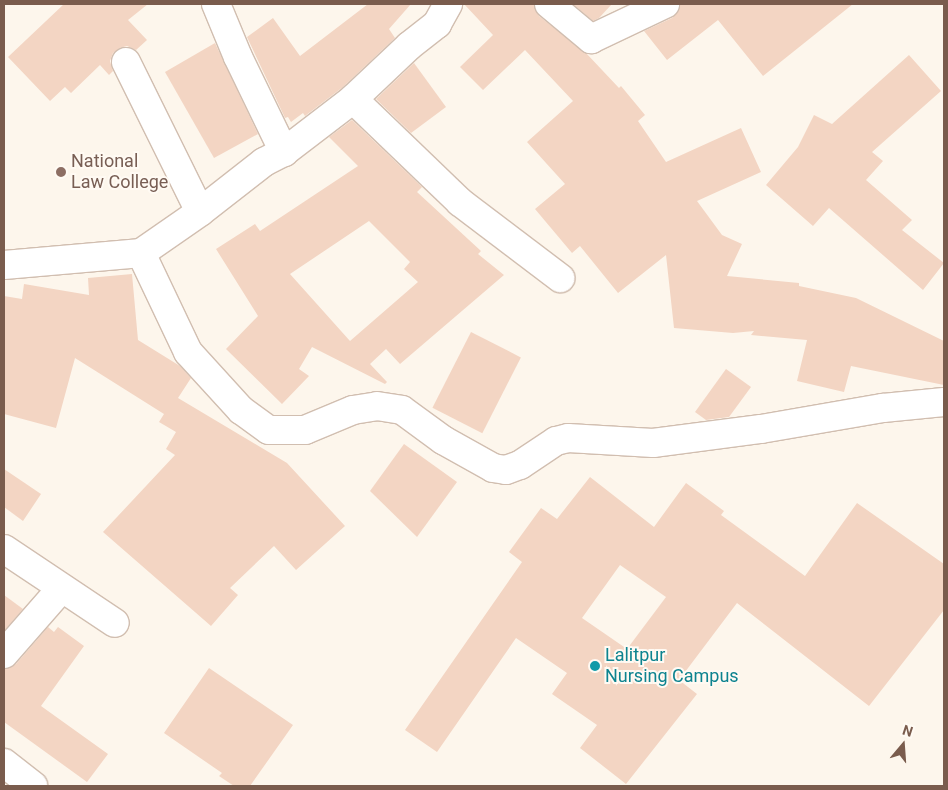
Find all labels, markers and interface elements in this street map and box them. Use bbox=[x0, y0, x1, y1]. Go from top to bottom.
place label: National Law College bbox=[71, 151, 168, 193]
marker: National Law College bbox=[55, 166, 67, 178]
place label: Lalitpur Nursing Campus bbox=[605, 645, 739, 688]
marker: Lalitpur Nursing Campus bbox=[589, 660, 601, 672]
north arrow bbox=[878, 720, 928, 770]
text: N bbox=[900, 722, 915, 740]

